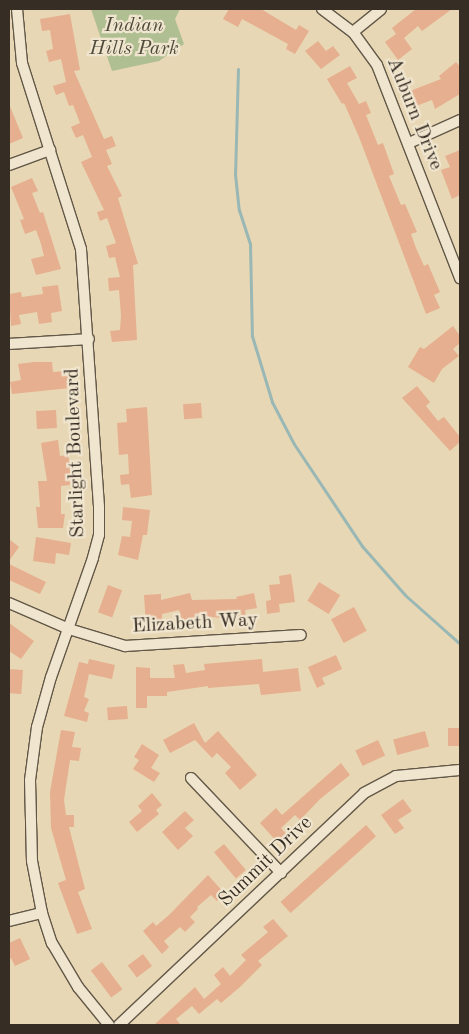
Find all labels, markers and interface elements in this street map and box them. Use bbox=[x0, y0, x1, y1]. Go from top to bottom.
park label: Indian Hills Park bbox=[89, 14, 179, 61]
street label: Auburn Drive bbox=[380, 54, 448, 174]
street label: Starlight Boulevard bbox=[61, 368, 91, 538]
street label: Elizabeth Way bbox=[131, 609, 259, 639]
street label: Summit Drive bbox=[214, 811, 318, 913]

